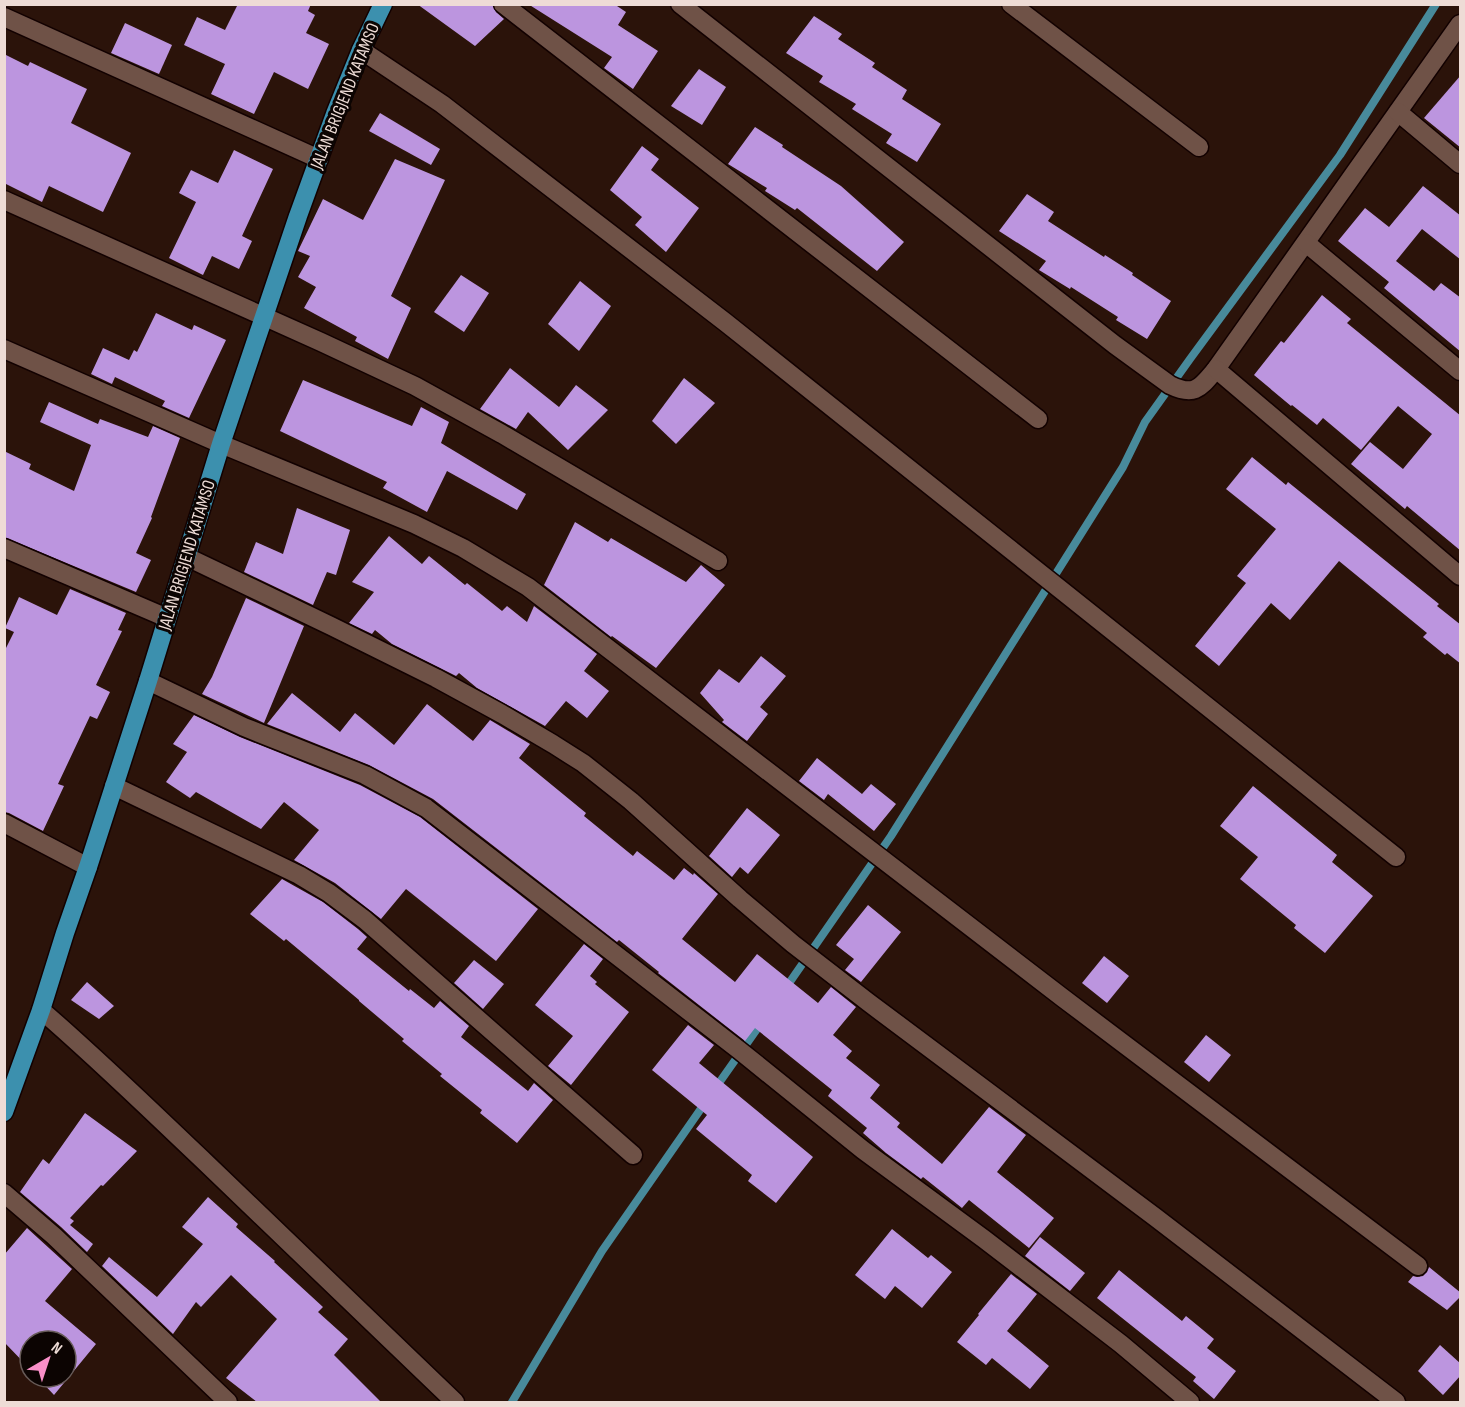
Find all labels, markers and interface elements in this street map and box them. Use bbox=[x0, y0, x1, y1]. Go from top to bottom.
street label: JALAN BRIGJEND KATAMSO bbox=[306, 20, 384, 173]
street label: JALAN BRIGJEND KATAMSO bbox=[154, 478, 220, 633]
north arrow bbox=[18, 1329, 78, 1389]
text: N bbox=[47, 1338, 66, 1359]

